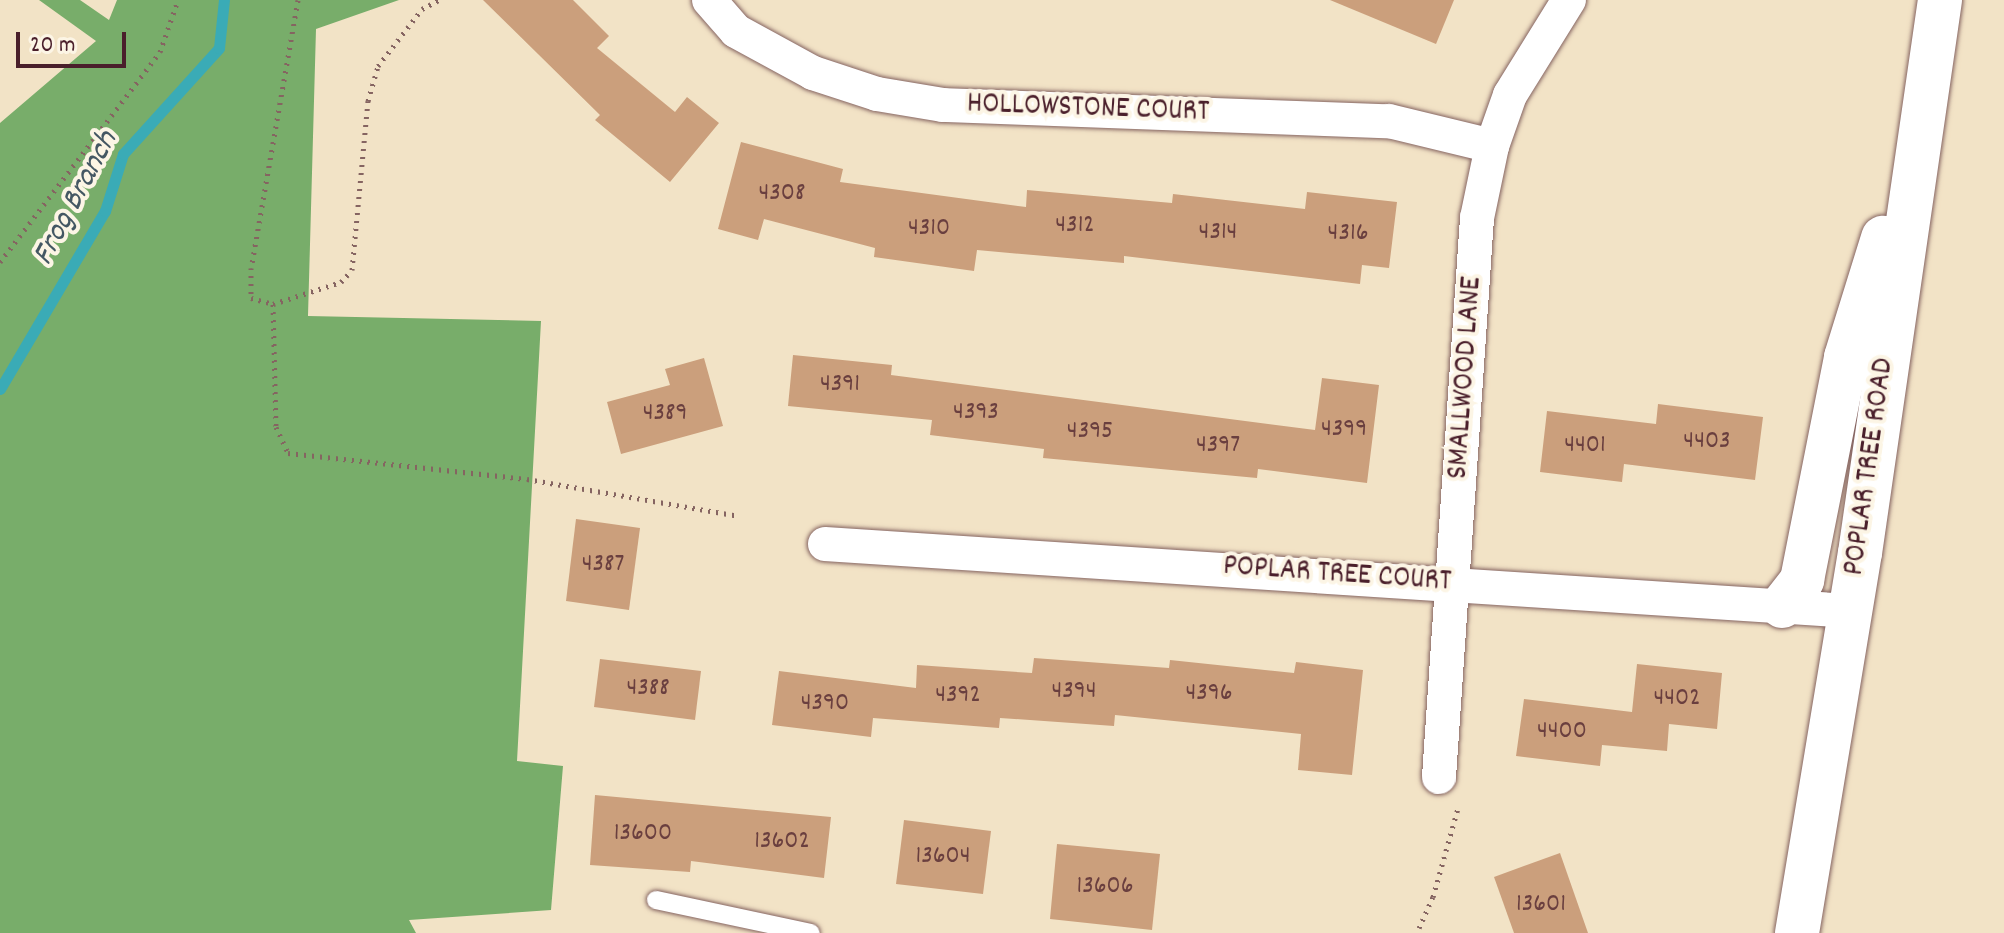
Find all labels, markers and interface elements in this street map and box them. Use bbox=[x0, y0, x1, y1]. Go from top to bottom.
scale bar bbox=[20, 16, 130, 66]
text: 20 m bbox=[30, 29, 76, 63]
street label: HOLLOWSTONE COURT bbox=[966, 88, 1210, 132]
water label: Frog Branch bbox=[26, 125, 128, 273]
house number: 4308 bbox=[759, 178, 805, 210]
house number: 4312 bbox=[1055, 210, 1095, 242]
house number: 4310 bbox=[908, 213, 950, 245]
house number: 4314 bbox=[1199, 217, 1237, 249]
house number: 4316 bbox=[1328, 218, 1368, 250]
street label: SMALLWOOD LANE bbox=[1442, 276, 1492, 480]
street label: POPLAR TREE ROAD bbox=[1838, 356, 1904, 578]
house number: 4391 bbox=[820, 369, 860, 401]
house number: 4393 bbox=[953, 397, 999, 429]
house number: 4389 bbox=[643, 398, 687, 430]
house number: 4399 bbox=[1321, 414, 1367, 446]
house number: 4395 bbox=[1067, 416, 1113, 448]
house number: 4403 bbox=[1683, 426, 1731, 458]
house number: 4397 bbox=[1196, 430, 1240, 462]
house number: 4401 bbox=[1564, 430, 1606, 462]
house number: 4387 bbox=[582, 549, 624, 581]
street label: POPLAR TREE COURT bbox=[1222, 550, 1452, 602]
house number: 4388 bbox=[626, 673, 670, 705]
house number: 4394 bbox=[1051, 676, 1097, 708]
house number: 4396 bbox=[1186, 678, 1232, 710]
house number: 4392 bbox=[935, 680, 981, 712]
house number: 4402 bbox=[1653, 683, 1701, 715]
house number: 4390 bbox=[801, 688, 849, 720]
house number: 4400 bbox=[1537, 716, 1587, 748]
house number: 13600 bbox=[614, 818, 672, 850]
house number: 13602 bbox=[754, 826, 810, 858]
house number: 13604 bbox=[916, 841, 970, 873]
house number: 13606 bbox=[1077, 871, 1133, 903]
house number: 13601 bbox=[1516, 889, 1566, 921]

